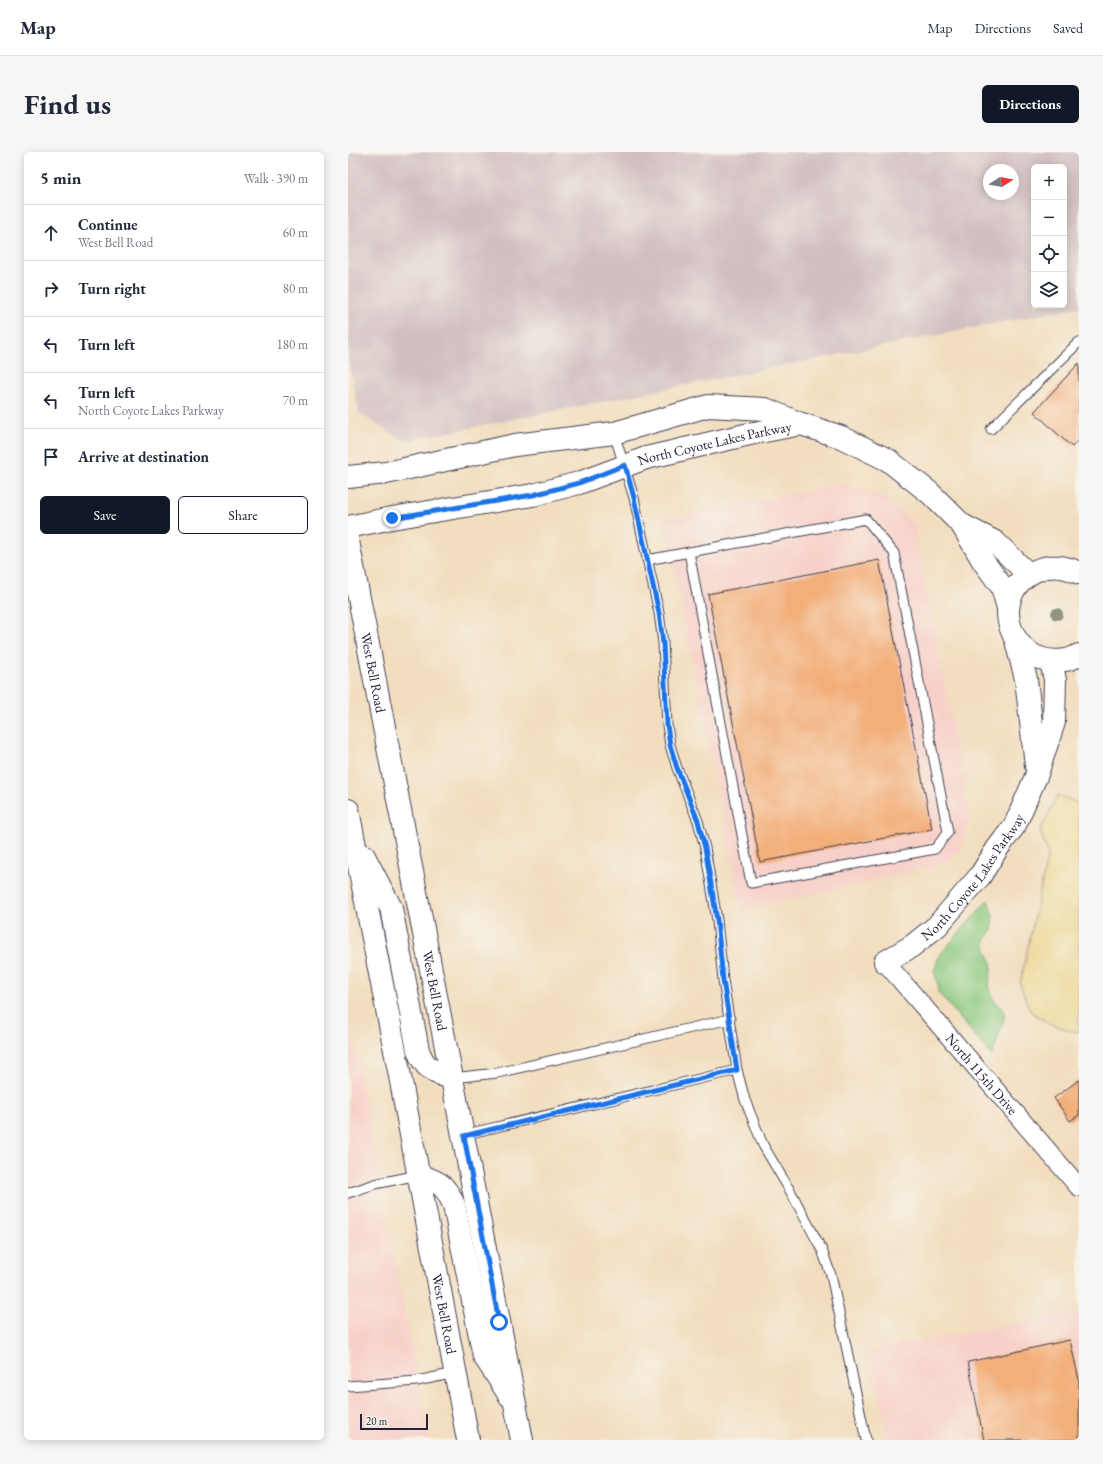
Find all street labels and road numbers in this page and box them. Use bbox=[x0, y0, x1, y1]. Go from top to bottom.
street label: North Coyote Lakes Parkway bbox=[635, 417, 794, 469]
street label: West Bell Road bbox=[357, 631, 390, 715]
street label: North Coyote Lakes Parkway bbox=[917, 810, 1028, 944]
street label: West Bell Road bbox=[418, 949, 452, 1033]
street label: North 115th Drive bbox=[942, 1030, 1022, 1119]
street label: West Bell Road bbox=[428, 1272, 461, 1356]

